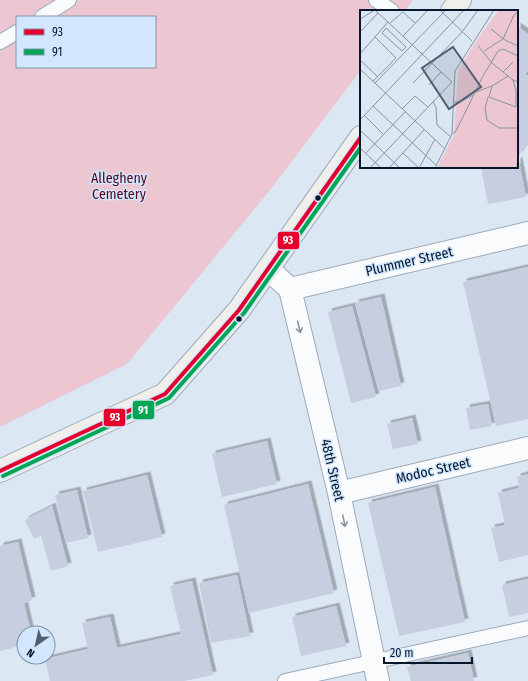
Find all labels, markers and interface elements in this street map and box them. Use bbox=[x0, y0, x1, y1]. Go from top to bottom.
inset map bbox=[360, 10, 518, 168]
legend bbox=[16, 16, 156, 68]
text: 93 bbox=[52, 25, 63, 39]
text: 91 bbox=[52, 45, 62, 59]
park label: Allegheny Cemetery bbox=[91, 170, 148, 203]
unlabelled marker bbox=[313, 193, 323, 203]
line badge: 93 bbox=[277, 231, 300, 250]
text: 93 bbox=[283, 234, 293, 247]
street label: Plummer Street bbox=[364, 243, 455, 280]
unlabelled marker bbox=[234, 314, 244, 324]
one-way arrow bbox=[295, 320, 303, 333]
line badge: 91 bbox=[132, 400, 155, 420]
text: 91 bbox=[138, 404, 148, 417]
line badge: 93 bbox=[103, 408, 126, 427]
text: 93 bbox=[110, 411, 120, 424]
street label: 48th Street bbox=[317, 437, 348, 503]
street label: Modoc Street bbox=[394, 454, 472, 487]
one-way arrow bbox=[341, 515, 349, 528]
north arrow bbox=[16, 625, 56, 665]
scale bar bbox=[384, 639, 472, 665]
text: N bbox=[24, 646, 37, 660]
text: 20 m bbox=[390, 646, 414, 660]

